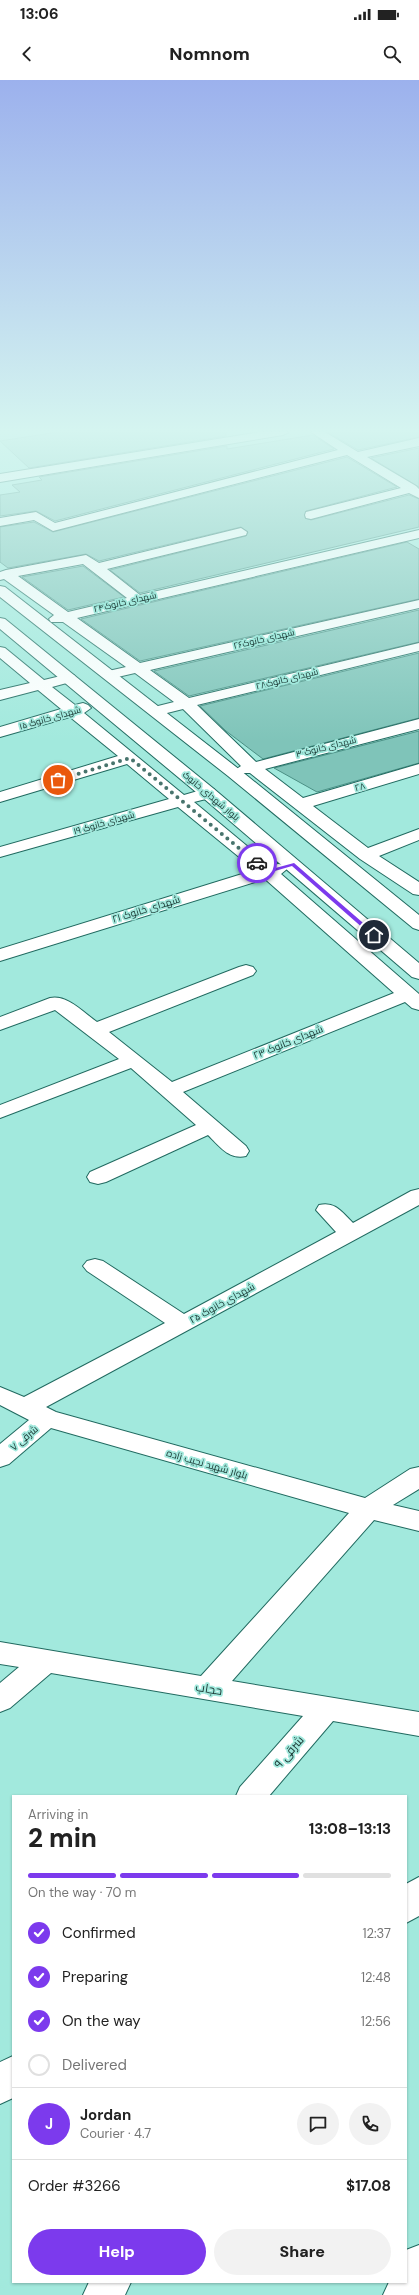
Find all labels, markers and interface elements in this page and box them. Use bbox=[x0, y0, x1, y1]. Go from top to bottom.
text: 13:06 bbox=[20, 4, 58, 24]
text: Nomnom bbox=[169, 42, 250, 66]
icon: back bbox=[16, 43, 38, 65]
icon: search bbox=[381, 43, 403, 65]
street label: شهدای خانوک۲۴ bbox=[92, 589, 158, 615]
street label: شهدای خانوک۲۶ bbox=[232, 626, 296, 652]
street label: شهدای خانوک۲۸ bbox=[255, 665, 319, 693]
street label: شهدای خانوک ۱۵ bbox=[18, 703, 82, 733]
street label: شهدای خانوک۳۰ bbox=[295, 734, 357, 760]
pin bbox=[41, 763, 75, 797]
icon: bag bbox=[47, 769, 69, 791]
street label: بلوار شهدای خانوک bbox=[180, 769, 242, 823]
street label: ۲۸ bbox=[353, 780, 367, 794]
street label: شهدای خانوک ۱۹ bbox=[72, 809, 136, 837]
courier bbox=[237, 843, 277, 883]
icon: car bbox=[246, 852, 268, 874]
street label: شهدای خانوک ۲۱ bbox=[110, 892, 182, 926]
pin bbox=[357, 918, 391, 952]
icon: home bbox=[363, 924, 385, 946]
street label: شهدای خانوک ۲۳ bbox=[251, 1022, 325, 1062]
street label: شهدای خانوک ۲۵ bbox=[187, 1280, 257, 1326]
street label: شرقی ۷ bbox=[7, 1422, 41, 1454]
street label: بلوار شهید نجیب زاده bbox=[165, 1446, 249, 1482]
street label: حجاب bbox=[194, 1679, 224, 1699]
street label: شرقی ۹ bbox=[270, 1732, 308, 1772]
text: Arriving in bbox=[28, 1806, 88, 1823]
text: 13:08–13:13 bbox=[309, 1819, 391, 1839]
text: 2 min bbox=[28, 1821, 97, 1855]
text: On the way · 70 m bbox=[28, 1884, 136, 1901]
icon: check bbox=[28, 1922, 50, 1944]
text: Confirmed bbox=[62, 1923, 136, 1943]
text: 12:37 bbox=[362, 1925, 391, 1942]
icon: check bbox=[28, 1966, 50, 1988]
text: Preparing bbox=[62, 1967, 128, 1987]
text: 12:48 bbox=[361, 1969, 391, 1986]
icon: check bbox=[28, 2010, 50, 2032]
text: On the way bbox=[62, 2011, 141, 2031]
text: 12:56 bbox=[361, 2013, 391, 2030]
text: Delivered bbox=[62, 2055, 127, 2075]
button: chat bbox=[297, 2103, 339, 2145]
button: phone bbox=[349, 2103, 391, 2145]
text: Jordan bbox=[80, 2105, 131, 2125]
text: J bbox=[45, 2114, 53, 2134]
text: Courier · 4.7 bbox=[80, 2125, 151, 2142]
text: Order #3266 bbox=[28, 2176, 121, 2196]
text: $17.08 bbox=[346, 2176, 391, 2196]
button: Help bbox=[28, 2229, 206, 2275]
button: Share bbox=[214, 2229, 391, 2275]

